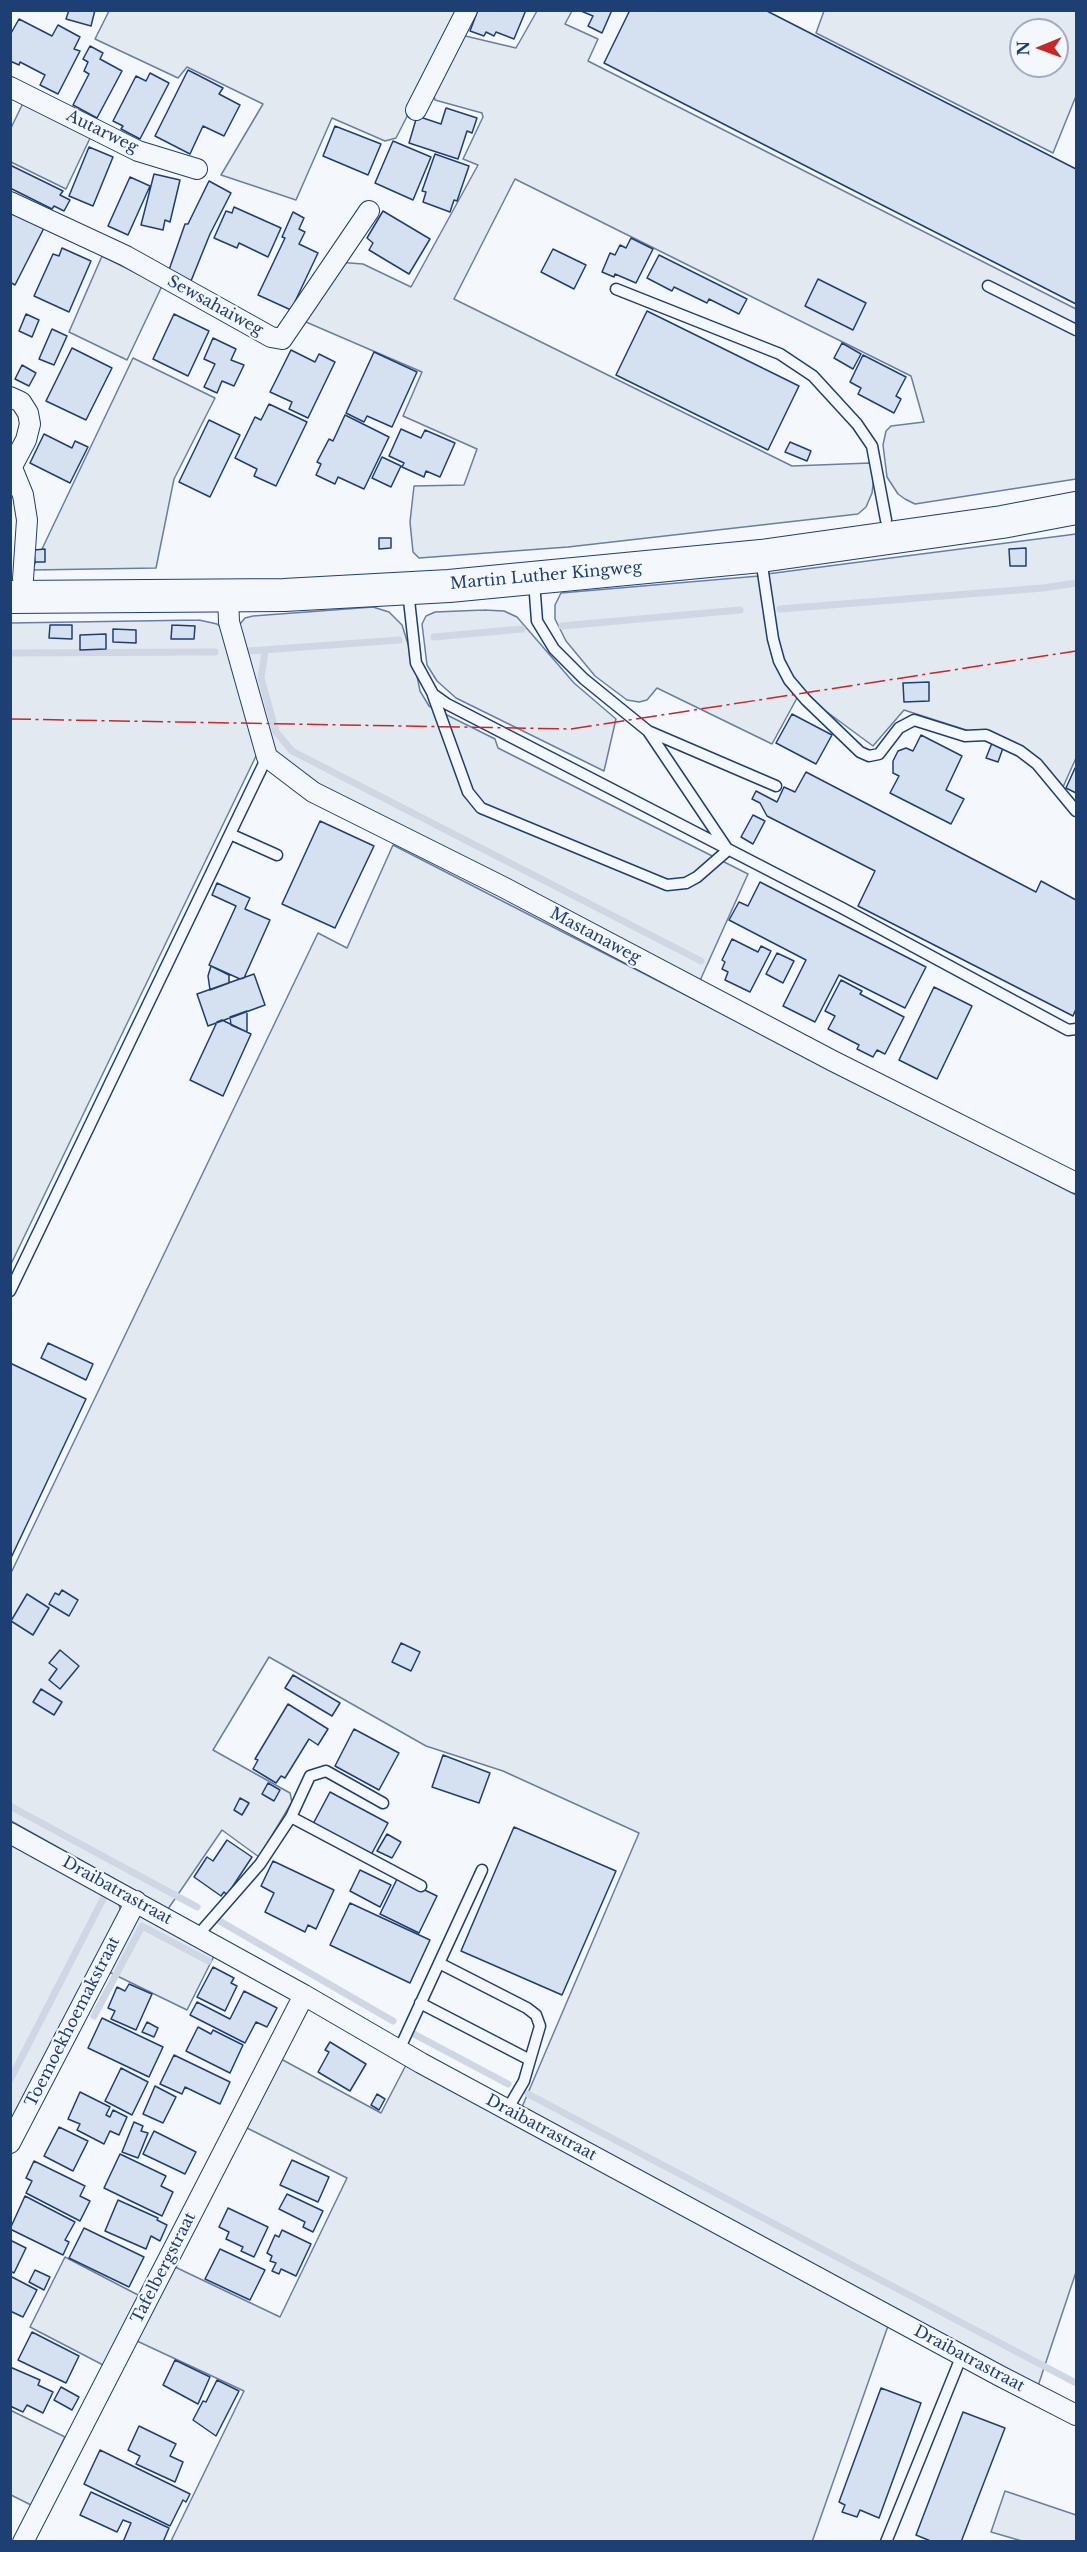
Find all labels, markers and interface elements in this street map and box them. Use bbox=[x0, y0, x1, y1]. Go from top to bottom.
north arrow bbox=[1009, 18, 1069, 78]
text: N bbox=[1013, 41, 1033, 56]
street label: Autarweg bbox=[63, 106, 141, 158]
street label: Sewsahaiweg bbox=[164, 272, 266, 340]
street label: Martin Luther Kingweg bbox=[449, 558, 643, 594]
street label: Mastanaweg bbox=[546, 904, 644, 968]
street label: Draibatrastraat bbox=[59, 1853, 175, 1929]
street label: Toemoekhoemakstraat bbox=[22, 1934, 124, 2110]
street label: Draibatrastraat bbox=[482, 2091, 600, 2165]
street label: Tafelbergstraat bbox=[128, 2209, 200, 2327]
street label: Draibatrastraat bbox=[910, 2322, 1028, 2396]

